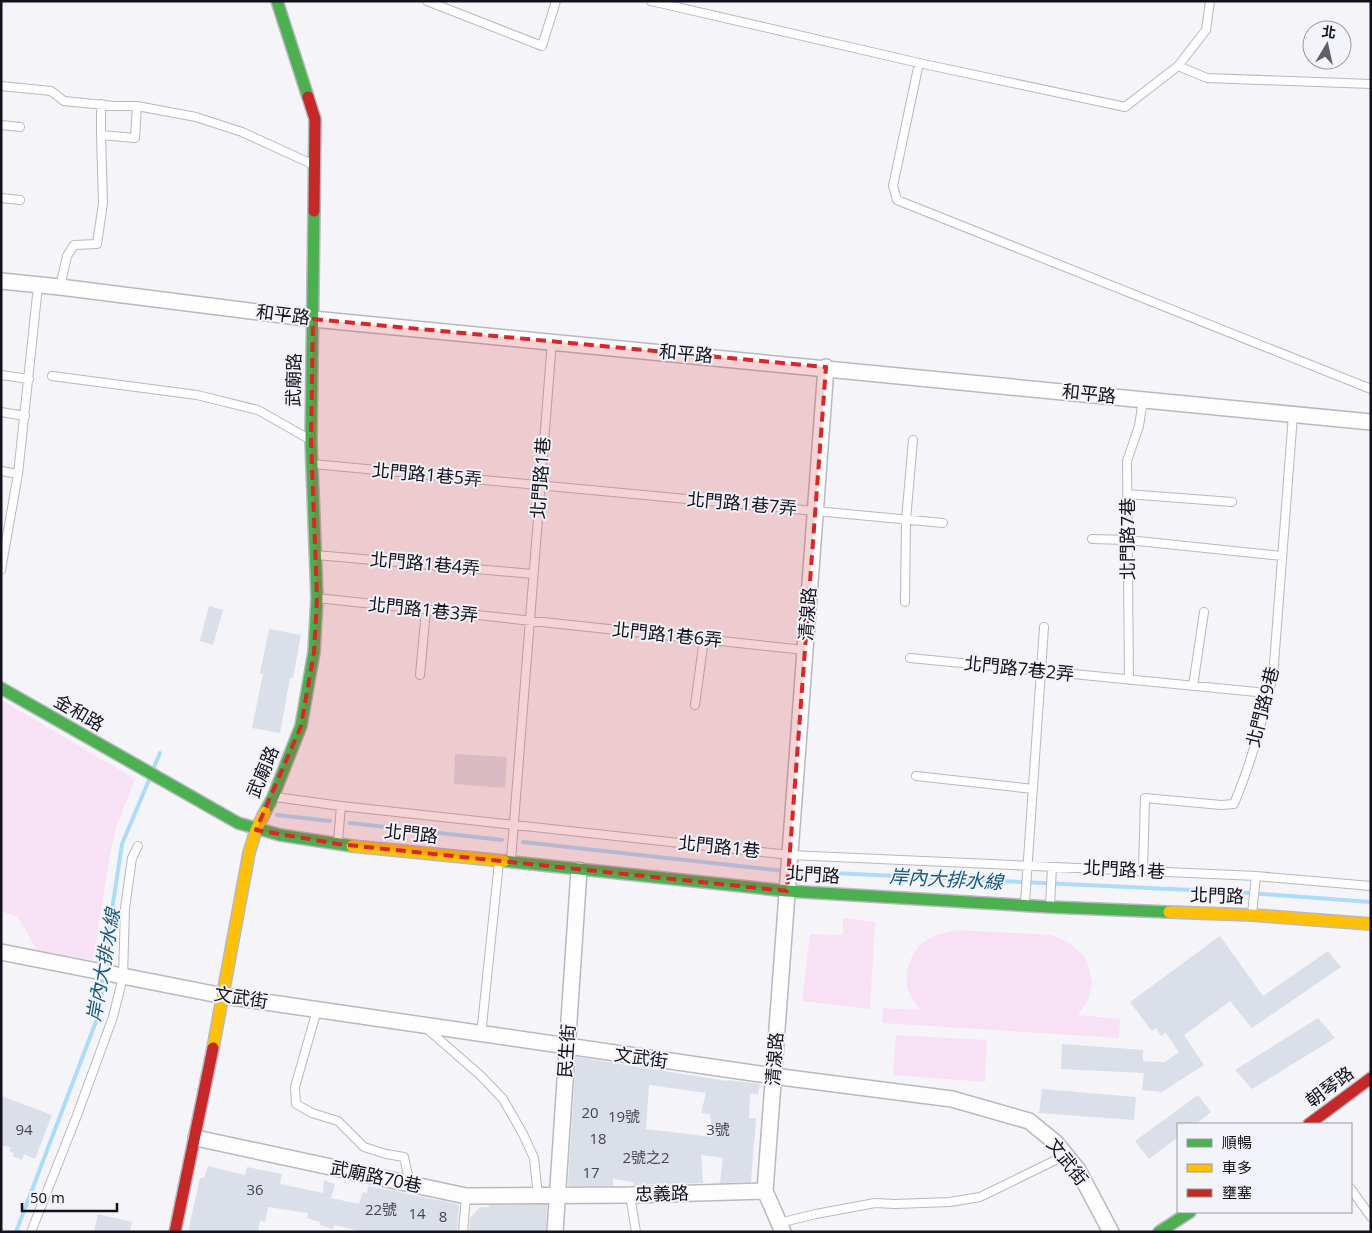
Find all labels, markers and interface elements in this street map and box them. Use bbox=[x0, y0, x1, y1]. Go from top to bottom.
north arrow bbox=[1302, 20, 1352, 70]
text: 北 bbox=[1321, 21, 1338, 42]
street label: 和平路 bbox=[255, 299, 311, 329]
street label: 和平路 bbox=[658, 339, 714, 367]
street label: 武廟路 bbox=[281, 353, 305, 407]
street label: 和平路 bbox=[1061, 378, 1117, 408]
street label: 北門路1巷 bbox=[525, 436, 555, 520]
street label: 北門路1巷5弄 bbox=[371, 457, 483, 491]
street label: 北門路1巷7弄 bbox=[686, 486, 798, 520]
street label: 北門路7巷 bbox=[1115, 498, 1139, 580]
street label: 北門路1巷4弄 bbox=[369, 546, 481, 580]
street label: 清湶路 bbox=[793, 586, 821, 642]
street label: 北門路1巷3弄 bbox=[367, 591, 479, 627]
street label: 北門路1巷6弄 bbox=[611, 616, 723, 652]
street label: 北門路7巷2弄 bbox=[963, 650, 1075, 686]
street label: 北門路9巷 bbox=[1240, 664, 1284, 750]
street label: 金和路 bbox=[50, 688, 109, 736]
street label: 武廟路 bbox=[240, 742, 284, 801]
street label: 北門路 bbox=[383, 818, 439, 848]
street label: 北門路1巷 bbox=[677, 830, 761, 862]
street label: 北門路1巷 bbox=[1082, 855, 1166, 883]
street label: 北門路 bbox=[785, 860, 841, 888]
water label: 岸內大排水線 bbox=[888, 863, 1006, 895]
street label: 北門路 bbox=[1190, 882, 1244, 908]
water label: 岸內大排水線 bbox=[80, 905, 126, 1023]
street label: 文武街 bbox=[213, 981, 270, 1013]
street label: 民生街 bbox=[552, 1023, 580, 1079]
street label: 清湶路 bbox=[760, 1031, 788, 1087]
street label: 文武街 bbox=[613, 1041, 670, 1073]
street label: 朝琴路 bbox=[1301, 1060, 1358, 1112]
house number: 20 bbox=[581, 1102, 599, 1122]
house number: 19號 bbox=[608, 1106, 640, 1126]
house number: 94 bbox=[15, 1119, 33, 1139]
house number: 3號 bbox=[706, 1119, 730, 1139]
legend bbox=[1177, 1123, 1352, 1213]
house number: 18 bbox=[589, 1128, 607, 1148]
text: 順暢 bbox=[1222, 1132, 1252, 1152]
street label: 文武街 bbox=[1042, 1133, 1094, 1190]
house number: 2號之2 bbox=[622, 1147, 670, 1167]
street label: 武廟路70巷 bbox=[328, 1155, 424, 1197]
text: 車多 bbox=[1222, 1157, 1252, 1177]
house number: 17 bbox=[582, 1162, 600, 1182]
house number: 36 bbox=[246, 1179, 264, 1199]
scale bar bbox=[22, 1180, 118, 1212]
street label: 忠義路 bbox=[635, 1181, 689, 1205]
text: 壅塞 bbox=[1222, 1182, 1252, 1202]
text: 50 m bbox=[30, 1187, 65, 1207]
house number: 22號 bbox=[365, 1199, 397, 1219]
house number: 14 bbox=[408, 1203, 426, 1223]
house number: 8 bbox=[439, 1206, 447, 1226]

